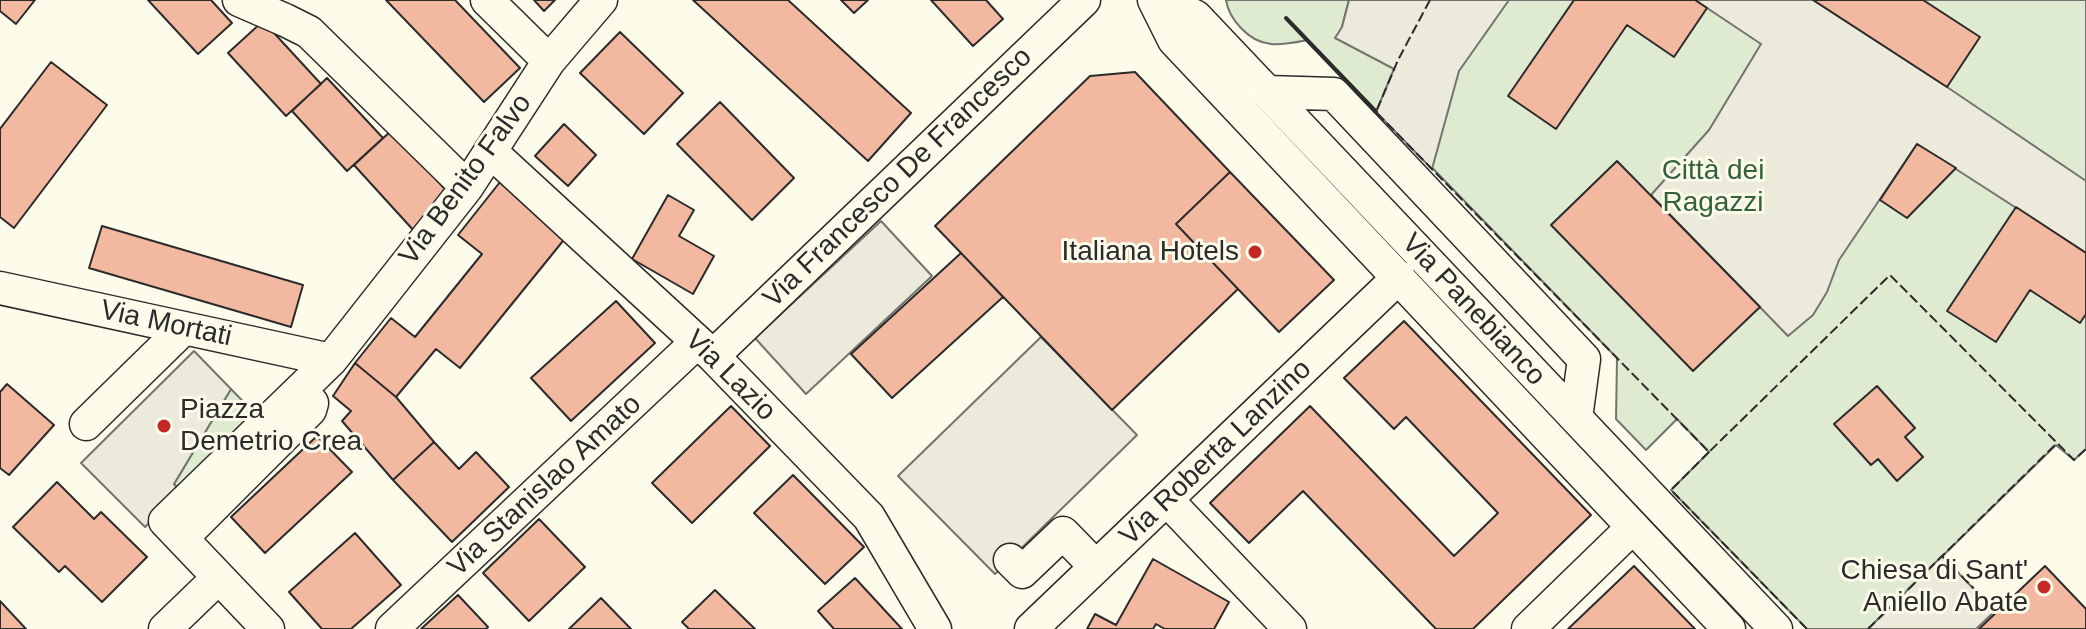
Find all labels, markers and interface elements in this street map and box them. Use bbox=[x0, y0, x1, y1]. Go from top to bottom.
street label: Via Francesco De Francesco bbox=[757, 41, 1039, 315]
street label: Via Benito Falvo bbox=[393, 88, 539, 272]
park label: Città dei Ragazzi bbox=[1662, 154, 1764, 220]
street label: Via Panebianco bbox=[1394, 227, 1552, 393]
place label: Italiana Hotels bbox=[1062, 235, 1239, 269]
marker: Italiana Hotels bbox=[1246, 243, 1264, 261]
street label: Via Mortati bbox=[97, 294, 235, 354]
street label: Via Lazio bbox=[678, 324, 782, 428]
street label: Via Roberta Lanzino bbox=[1113, 353, 1319, 553]
street label: Via Stanislao Amato bbox=[442, 388, 648, 584]
place label: Piazza Demetrio Crea bbox=[180, 393, 362, 459]
marker: Piazza Demetrio Crea bbox=[155, 417, 173, 435]
place label: Chiesa di Sant' Aniello Abate bbox=[1841, 554, 2028, 620]
marker: Chiesa di Sant' Aniello Abate bbox=[2035, 578, 2053, 596]

